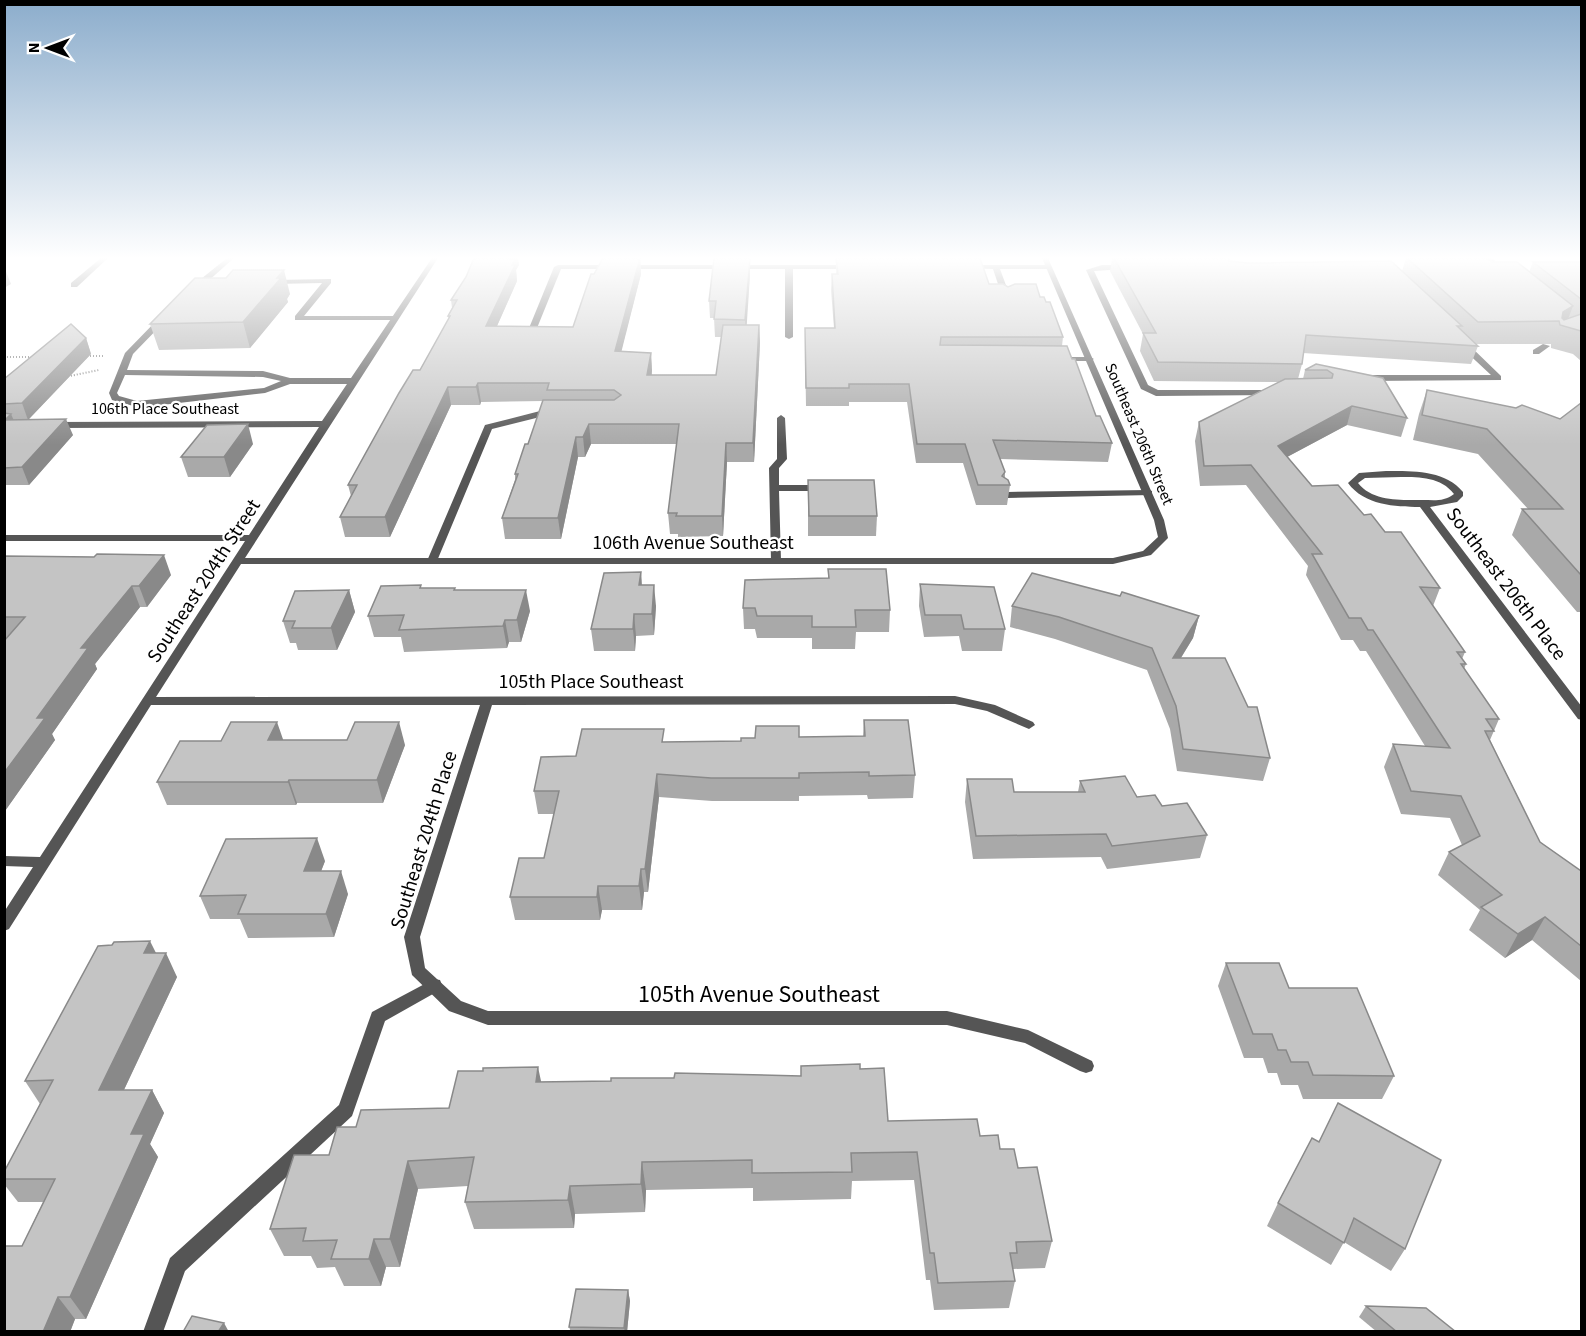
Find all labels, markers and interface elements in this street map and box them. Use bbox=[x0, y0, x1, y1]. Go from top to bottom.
north arrow bbox=[18, 18, 78, 78]
text: N bbox=[23, 43, 45, 53]
street label: Southeast 206th Street bbox=[1099, 360, 1179, 509]
street label: 106th Place Southeast bbox=[91, 398, 240, 420]
street label: Southeast 204th Street bbox=[140, 493, 268, 668]
street label: Southeast 206th Place bbox=[1439, 502, 1573, 666]
street label: 106th Avenue Southeast bbox=[592, 529, 794, 557]
street label: 105th Place Southeast bbox=[498, 668, 684, 696]
street label: Southeast 204th Place bbox=[384, 747, 464, 933]
street label: 105th Avenue Southeast bbox=[638, 977, 880, 1012]

